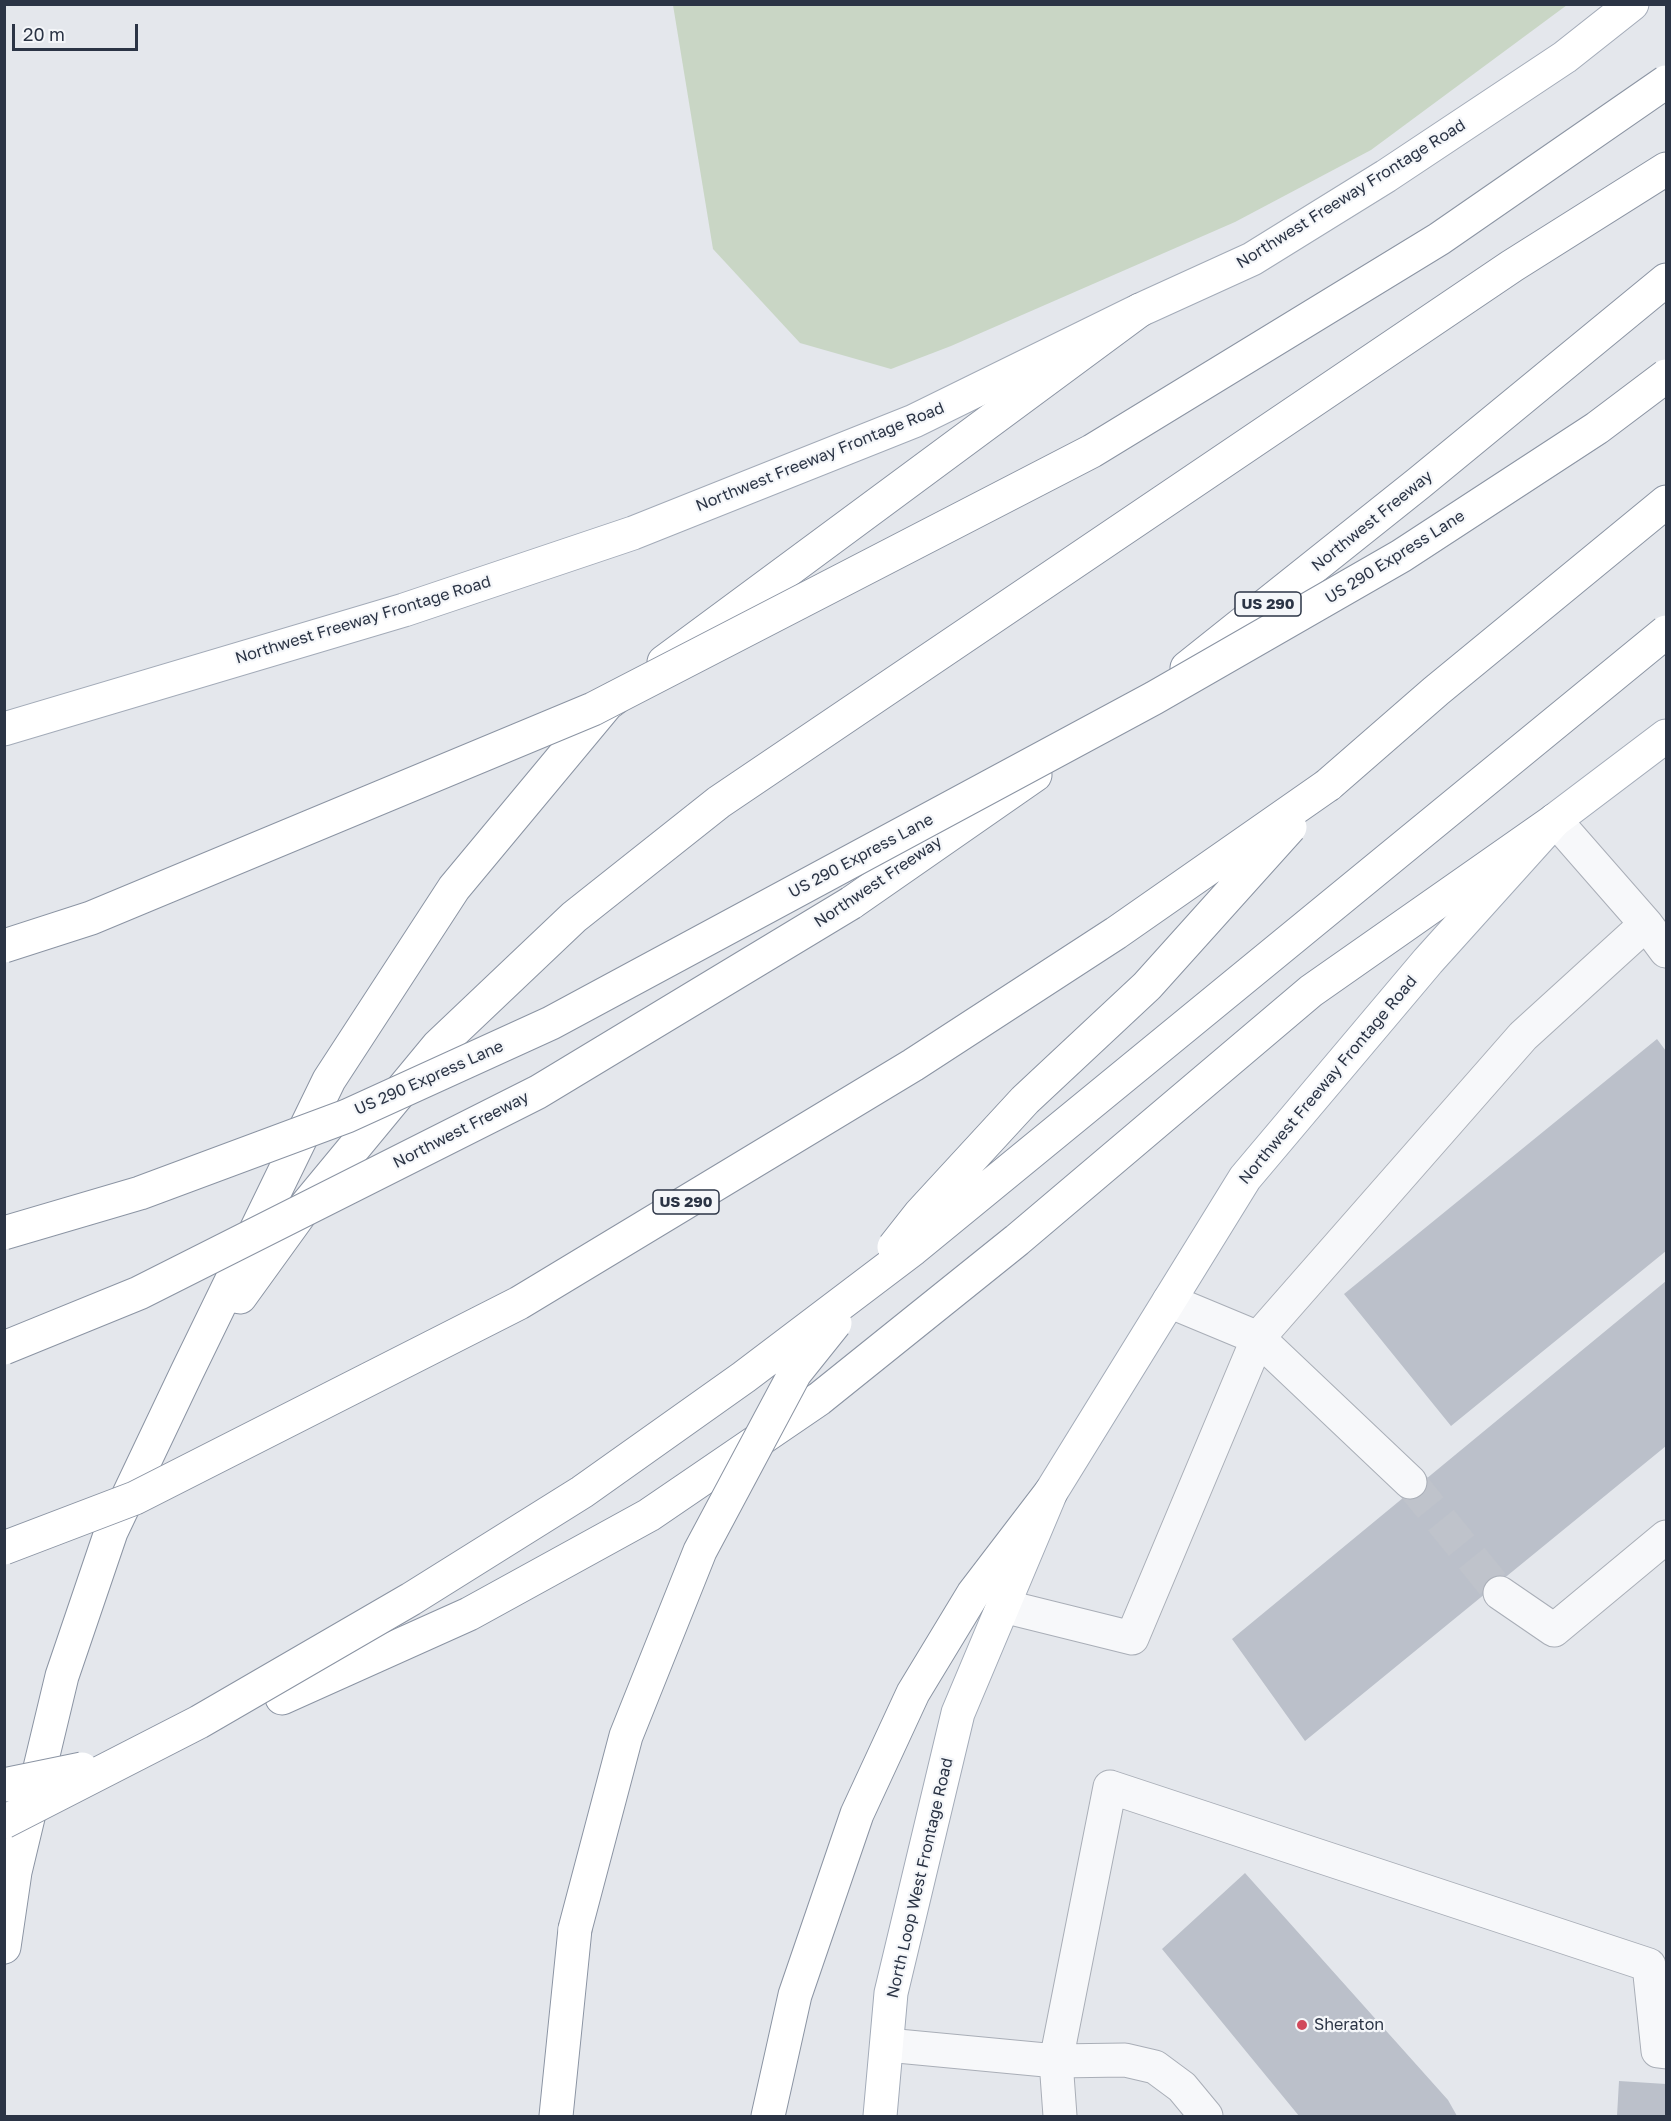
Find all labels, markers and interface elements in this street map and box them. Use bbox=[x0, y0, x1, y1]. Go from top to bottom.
scale bar bbox=[15, 12, 141, 50]
text: 20 m bbox=[23, 23, 65, 45]
street label: Northwest Freeway Frontage Road bbox=[1233, 115, 1469, 273]
street label: Northwest Freeway Frontage Road bbox=[693, 398, 947, 516]
street label: Northwest Freeway bbox=[1308, 466, 1436, 576]
street label: US 290 Express Lane bbox=[1322, 506, 1468, 608]
street label: Northwest Freeway Frontage Road bbox=[233, 572, 493, 668]
road number: US 290 bbox=[1235, 592, 1301, 616]
street label: US 290 Express Lane bbox=[785, 810, 937, 902]
street label: Northwest Freeway bbox=[811, 832, 945, 932]
street label: Northwest Freeway Frontage Road bbox=[1235, 972, 1421, 1188]
street label: US 290 Express Lane bbox=[352, 1036, 506, 1120]
street label: Northwest Freeway bbox=[390, 1087, 532, 1173]
road number: US 290 bbox=[653, 1190, 719, 1214]
street label: North Loop West Frontage Road bbox=[883, 1756, 957, 2000]
place label: Sheraton bbox=[1314, 2015, 1384, 2035]
marker: Sheraton bbox=[1295, 2018, 1309, 2032]

